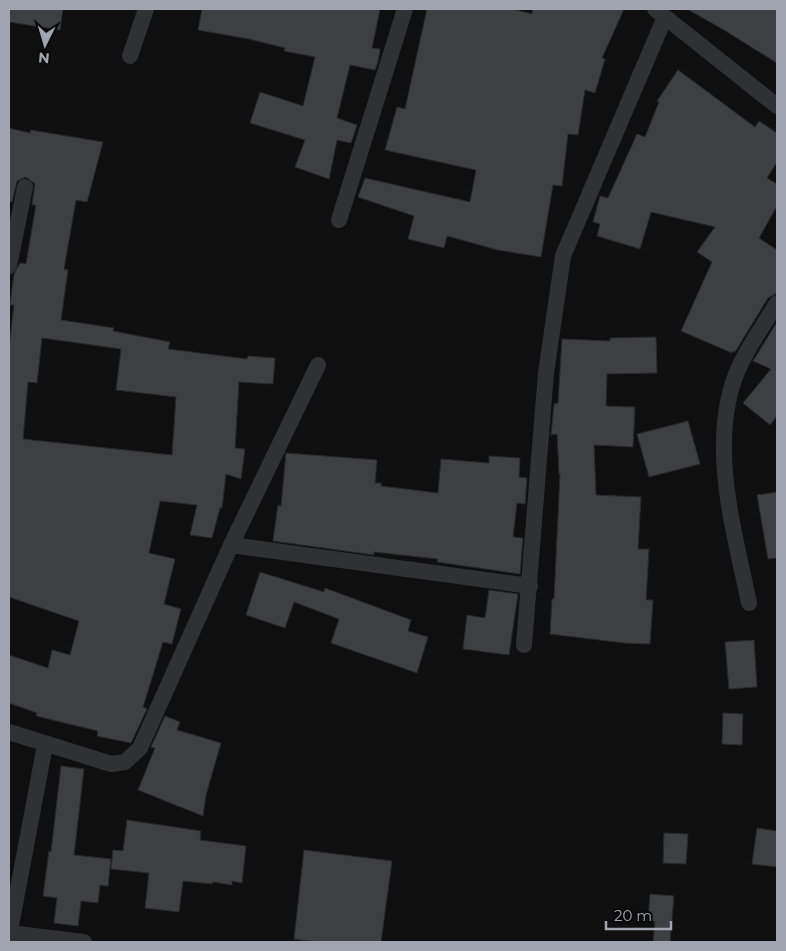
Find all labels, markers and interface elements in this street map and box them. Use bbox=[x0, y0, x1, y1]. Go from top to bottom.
north arrow bbox=[20, 20, 70, 70]
text: N bbox=[37, 48, 50, 67]
scale bar bbox=[606, 898, 671, 930]
text: 20 m bbox=[614, 906, 652, 925]

